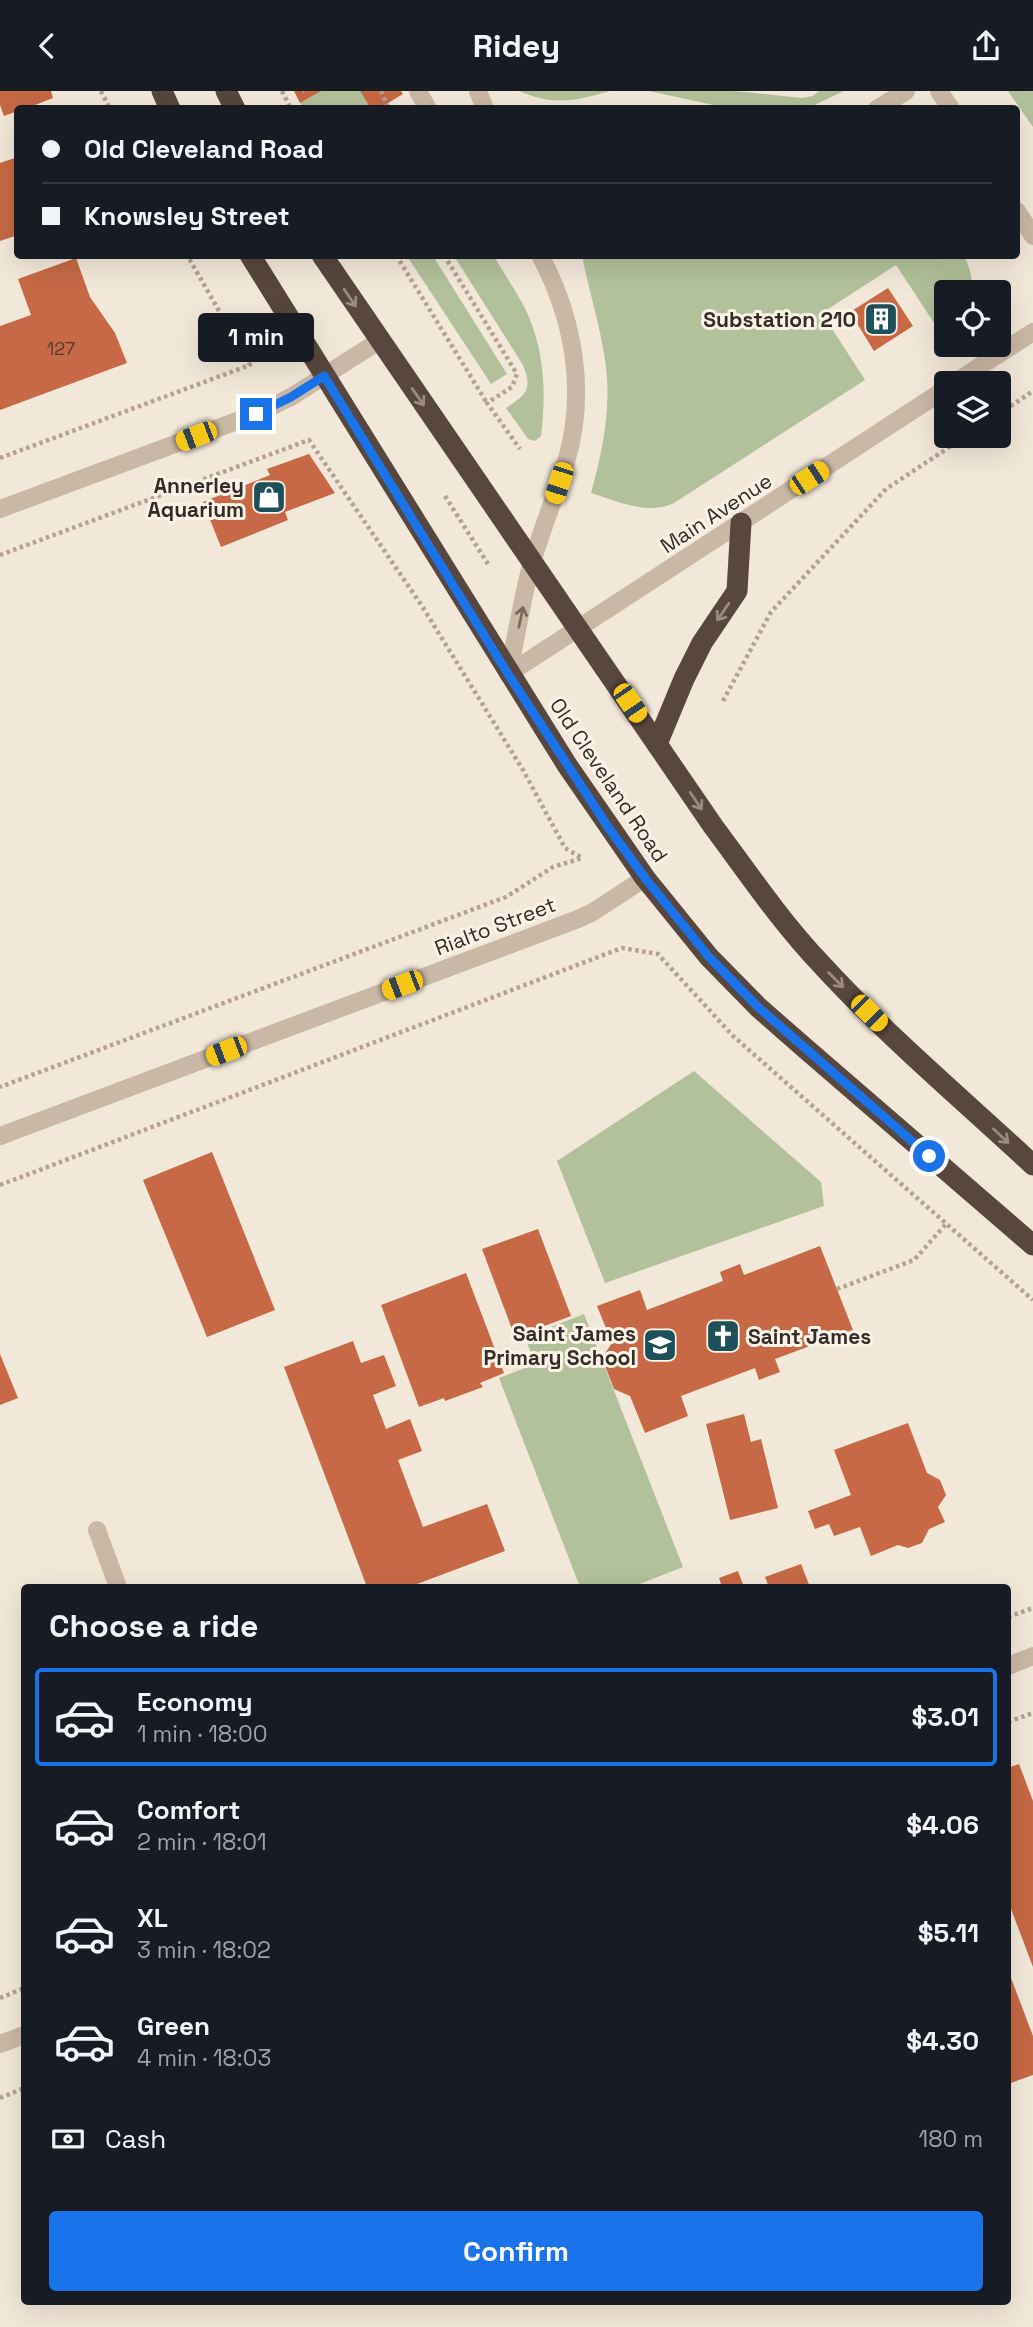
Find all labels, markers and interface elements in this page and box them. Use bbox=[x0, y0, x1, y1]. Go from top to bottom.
text: Ridey bbox=[473, 26, 560, 66]
icon: back bbox=[28, 27, 66, 65]
icon: share bbox=[967, 27, 1005, 65]
text: Old Cleveland Road bbox=[84, 132, 324, 166]
text: Knowsley Street bbox=[84, 199, 290, 233]
map controls bbox=[934, 280, 1011, 448]
button: locate bbox=[934, 280, 1011, 357]
one-way arrow bbox=[343, 288, 357, 308]
building icon: Substation 210 bbox=[862, 300, 900, 338]
place label: Substation 210 bbox=[703, 306, 856, 333]
callout: 1 min bbox=[198, 313, 314, 361]
text: 1 min bbox=[228, 322, 284, 352]
house number: 127 bbox=[47, 337, 75, 360]
button: layers bbox=[934, 371, 1011, 448]
one-way arrow bbox=[411, 387, 425, 406]
route end bbox=[240, 398, 272, 430]
car bbox=[173, 419, 220, 453]
car bbox=[786, 458, 833, 498]
car bbox=[543, 460, 576, 506]
street label: Main Avenue bbox=[655, 467, 777, 559]
place label: Annerley Aquarium bbox=[147, 472, 244, 523]
shop icon: Annerley Aquarium bbox=[250, 478, 288, 516]
one-way arrow bbox=[716, 602, 730, 621]
one-way arrow bbox=[514, 606, 528, 629]
car bbox=[610, 680, 651, 726]
street label: Old Cleveland Road bbox=[544, 693, 674, 867]
one-way arrow bbox=[689, 791, 703, 810]
street label: Rialto Street bbox=[431, 891, 559, 961]
car bbox=[379, 968, 426, 1002]
one-way arrow bbox=[827, 971, 844, 988]
car bbox=[847, 991, 892, 1035]
car bbox=[203, 1034, 250, 1068]
one-way arrow bbox=[992, 1128, 1010, 1144]
route start bbox=[913, 1140, 945, 1172]
church icon: Saint James bbox=[704, 1317, 742, 1355]
place label: Saint James Primary School bbox=[483, 1320, 636, 1371]
place label: Saint James bbox=[748, 1323, 871, 1350]
school or university icon: Saint James Primary School bbox=[641, 1326, 679, 1364]
text: Choose a ride bbox=[49, 1606, 259, 1646]
text: Economy bbox=[137, 1685, 253, 1719]
icon: car bbox=[53, 1686, 116, 1749]
text: $3.01 bbox=[911, 1700, 979, 1734]
text: 1 min · 18:00 bbox=[137, 1719, 267, 1749]
text: Comfort bbox=[137, 1793, 240, 1827]
icon: car bbox=[53, 1794, 116, 1857]
text: $4.06 bbox=[906, 1808, 979, 1842]
text: 2 min · 18:01 bbox=[137, 1827, 267, 1857]
text: XL bbox=[137, 1901, 168, 1935]
icon: car bbox=[53, 1902, 116, 1965]
text: $5.11 bbox=[918, 1916, 979, 1950]
text: 3 min · 18:02 bbox=[137, 1935, 271, 1965]
text: Green bbox=[137, 2009, 210, 2043]
icon: car bbox=[53, 2010, 116, 2073]
text: $4.30 bbox=[906, 2024, 979, 2058]
text: 4 min · 18:03 bbox=[137, 2043, 271, 2073]
icon: cash bbox=[49, 2120, 87, 2158]
text: Cash bbox=[105, 2122, 166, 2156]
text: 180 m bbox=[919, 2124, 983, 2154]
button: Confirm bbox=[49, 2211, 983, 2291]

